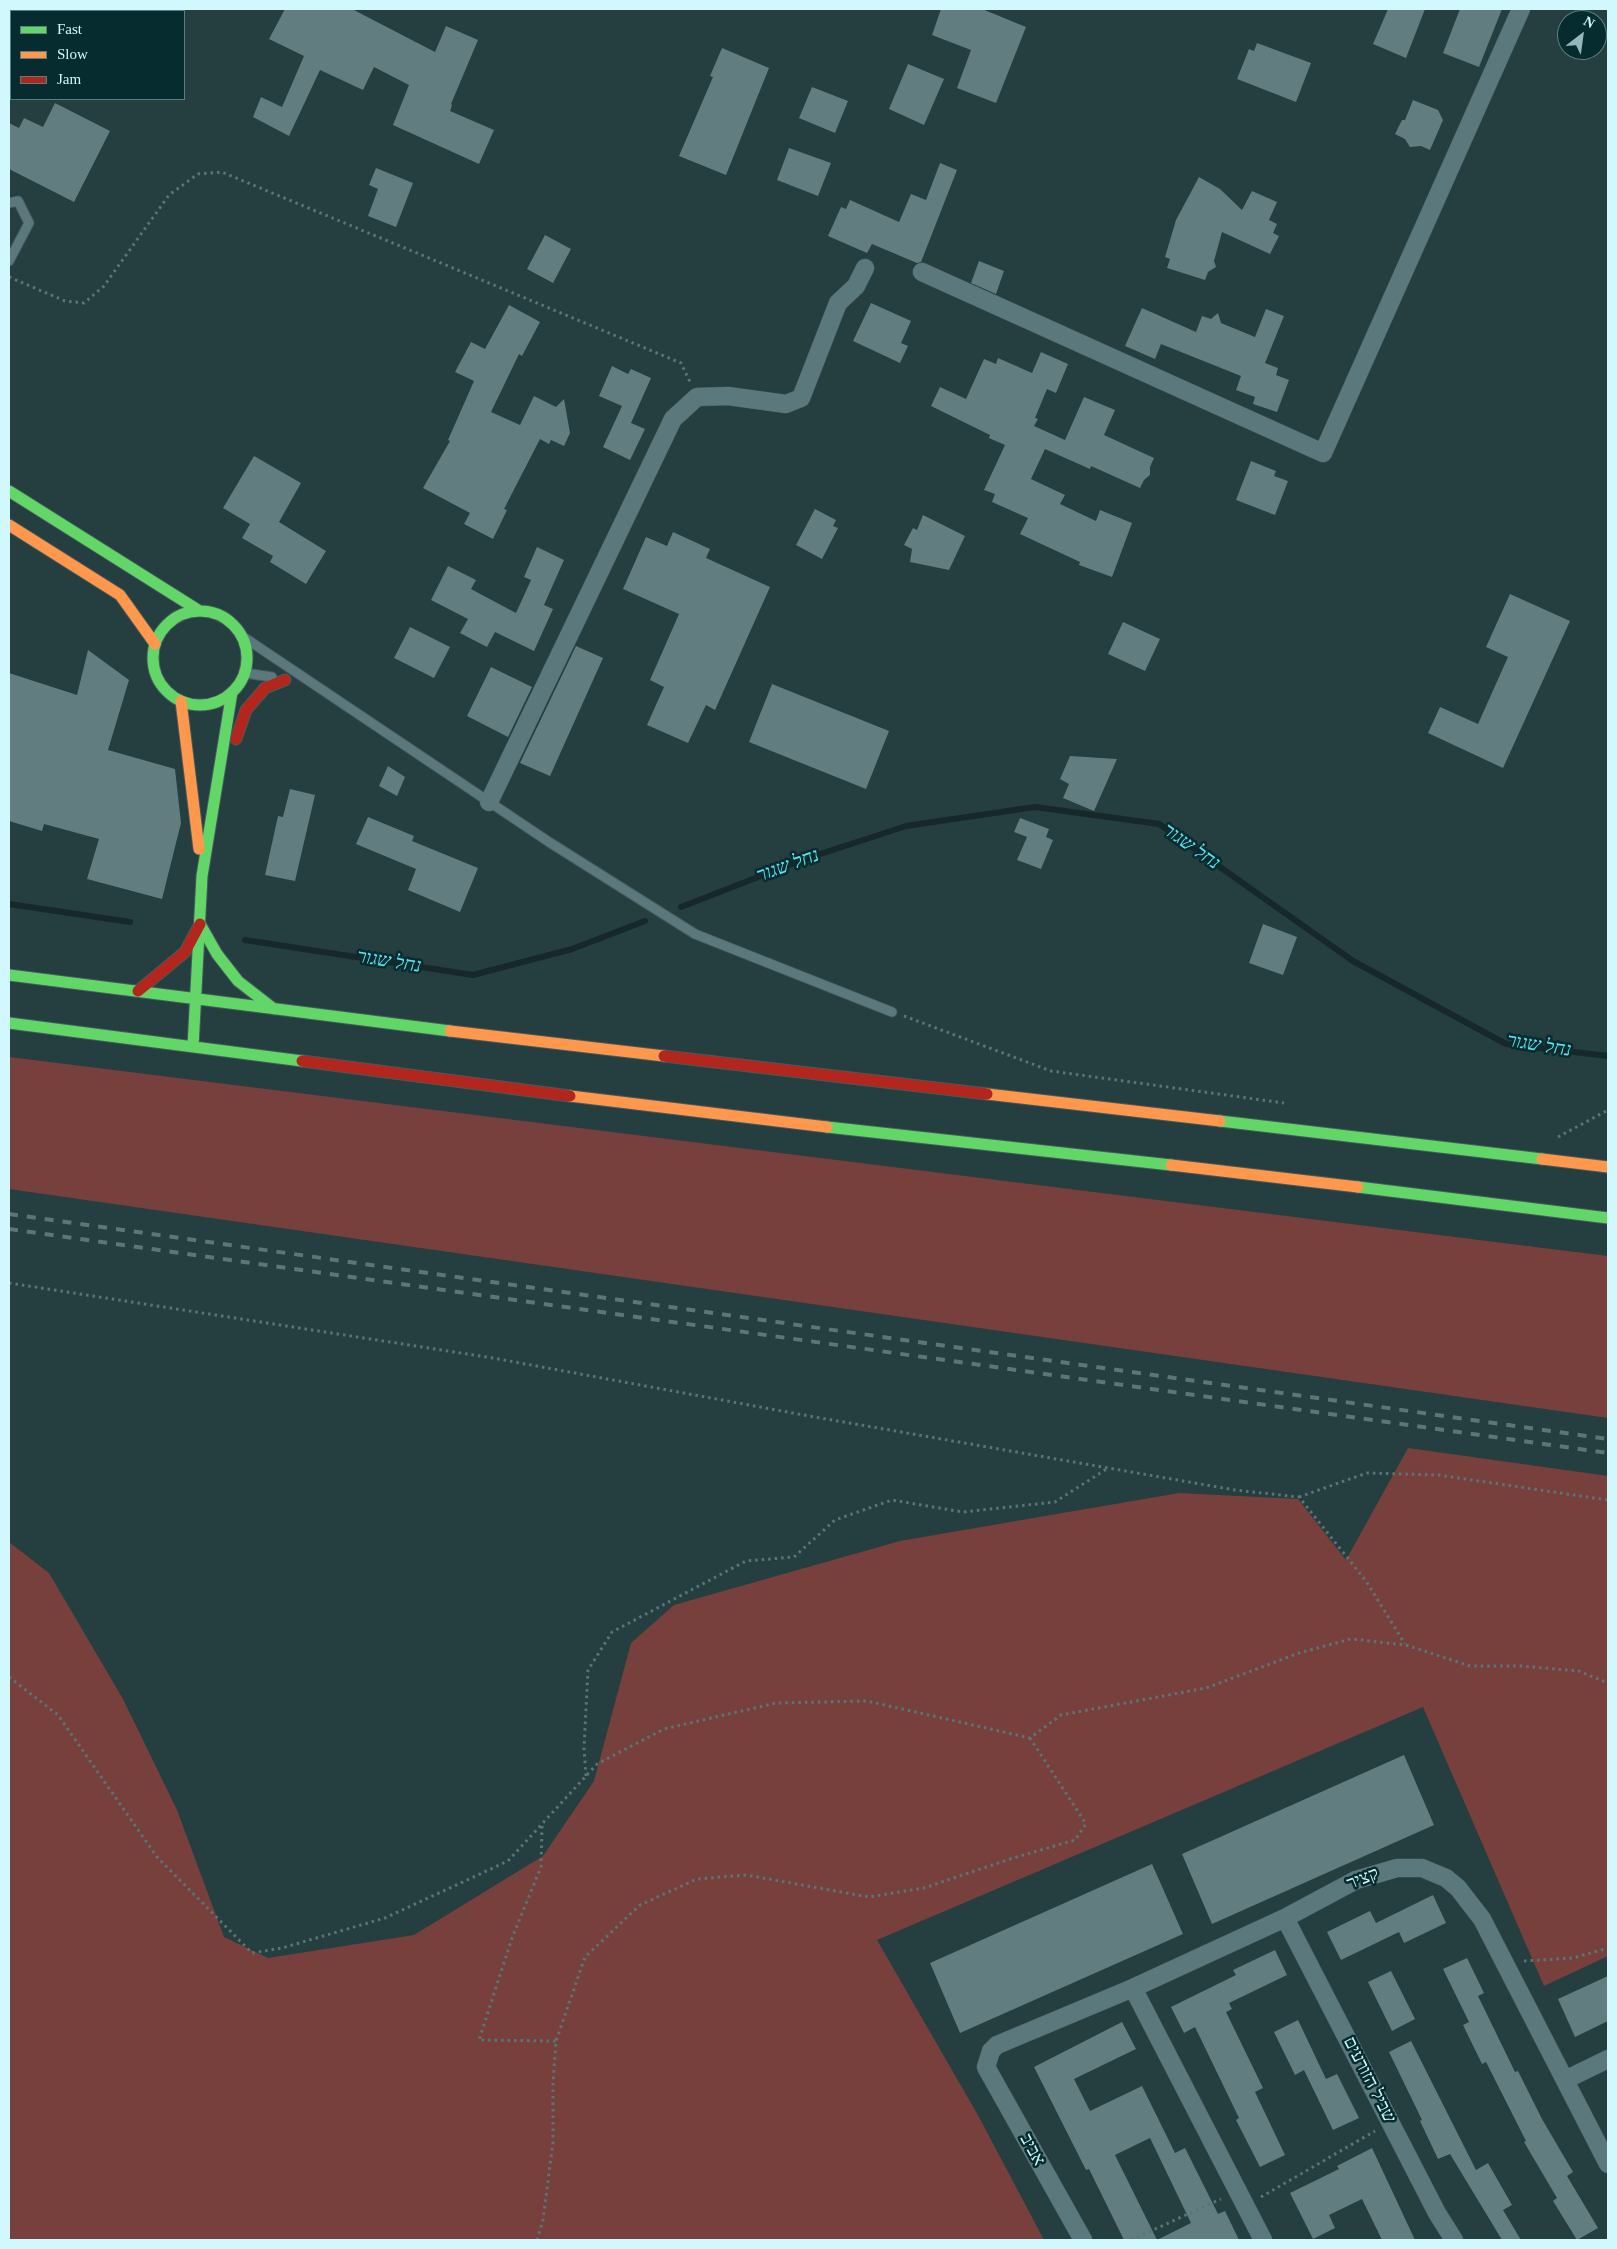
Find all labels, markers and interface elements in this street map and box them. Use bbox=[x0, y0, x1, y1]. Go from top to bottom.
legend bbox=[10, 10, 185, 100]
north arrow bbox=[1557, 10, 1607, 60]
text: N bbox=[1581, 13, 1597, 31]
text: Fast bbox=[57, 21, 82, 37]
text: Slow bbox=[57, 46, 88, 62]
text: Jam bbox=[57, 71, 81, 87]
water label: נחל שגור bbox=[1158, 819, 1224, 875]
water label: נחל שגור bbox=[754, 844, 822, 888]
water label: נחל שגור bbox=[355, 946, 423, 978]
water label: נחל שגור bbox=[1505, 1030, 1573, 1062]
street label: קציר bbox=[1344, 1863, 1382, 1895]
street label: שביל הזורעים bbox=[1338, 2033, 1400, 2127]
street label: אביב bbox=[1015, 2130, 1049, 2170]

